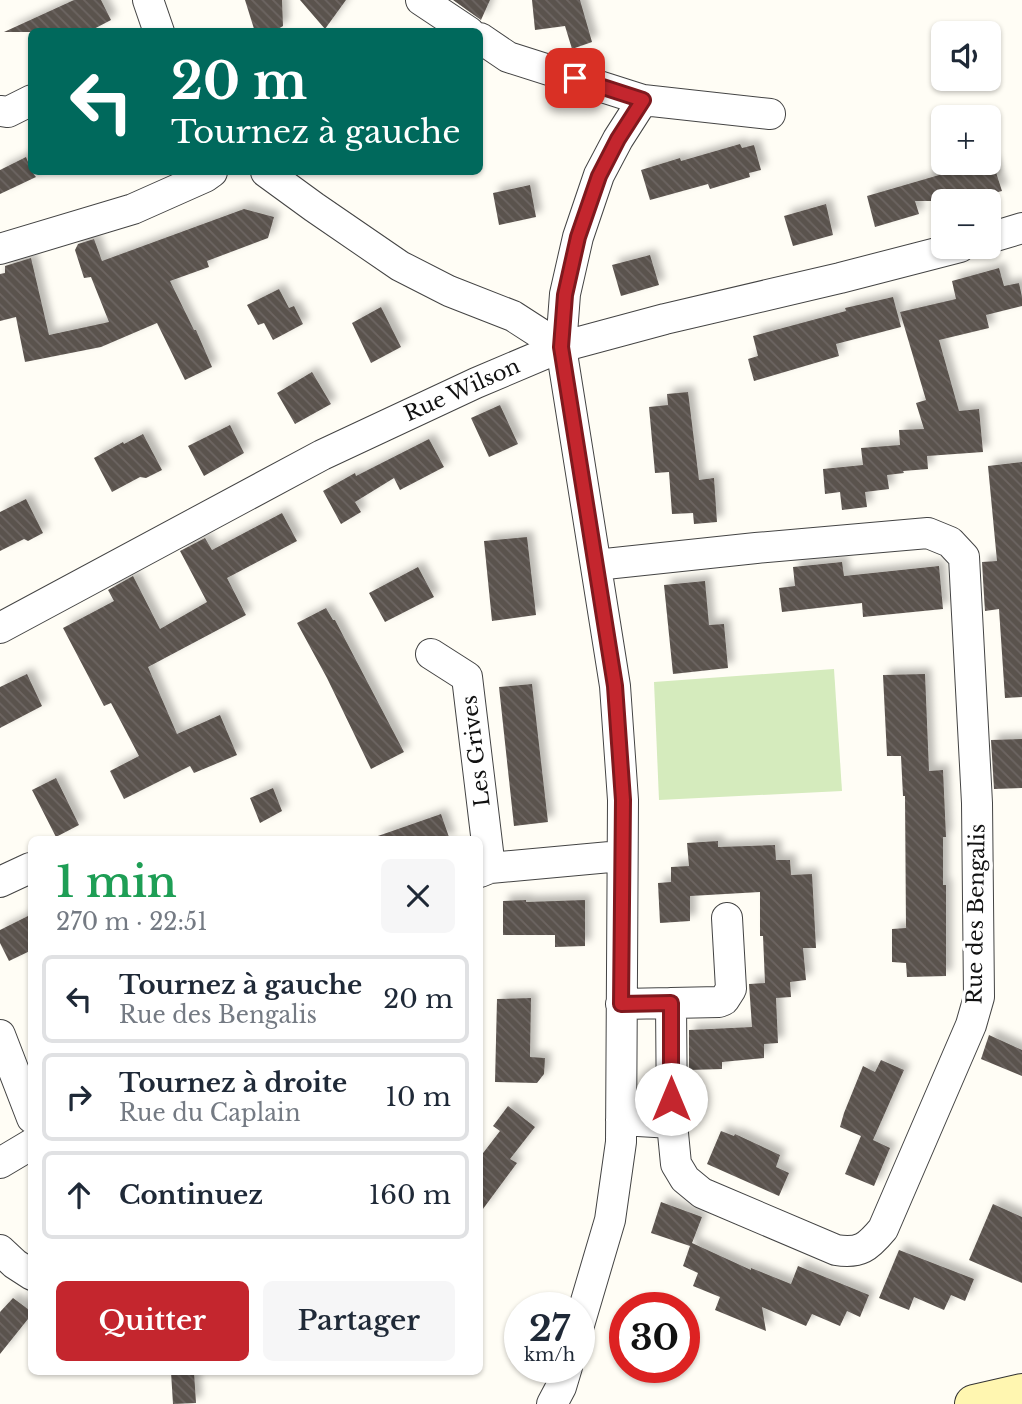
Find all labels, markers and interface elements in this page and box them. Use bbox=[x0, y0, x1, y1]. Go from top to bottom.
map controls bbox=[931, 21, 1001, 259]
button: sound bbox=[931, 21, 1001, 91]
pin bbox=[545, 48, 605, 108]
text: 20 m bbox=[171, 51, 307, 112]
icon: left bbox=[56, 56, 147, 147]
icon: arrive bbox=[556, 59, 594, 97]
button: + bbox=[931, 105, 1001, 175]
text: Tournez à gauche bbox=[171, 112, 461, 152]
button: − bbox=[931, 189, 1001, 259]
street label: Rue Wilson bbox=[400, 353, 524, 427]
street label: Les Grives bbox=[456, 694, 496, 808]
street label: Rue des Bengalis bbox=[961, 823, 991, 1005]
text: 1 min bbox=[56, 856, 177, 908]
button: close bbox=[381, 859, 455, 933]
text: 270 m · 22:51 bbox=[56, 908, 207, 936]
text: Tournez à gauche bbox=[119, 969, 362, 1001]
icon: left bbox=[60, 980, 98, 1018]
text: 20 m bbox=[383, 983, 453, 1015]
text: Rue des Bengalis bbox=[119, 1001, 317, 1029]
position arrow bbox=[634, 1062, 708, 1136]
text: Tournez à droite bbox=[119, 1067, 347, 1099]
icon: right bbox=[60, 1078, 98, 1116]
text: 10 m bbox=[385, 1081, 451, 1113]
text: Rue du Caplain bbox=[119, 1099, 301, 1127]
icon: ahead bbox=[60, 1176, 98, 1214]
text: Continuez bbox=[119, 1179, 263, 1211]
text: 160 m bbox=[369, 1179, 451, 1211]
button: Quitter bbox=[56, 1281, 249, 1361]
button: Partager bbox=[263, 1281, 455, 1361]
speed limit sign: 30 bbox=[609, 1292, 700, 1383]
text: 27 bbox=[529, 1307, 570, 1350]
text: km/h bbox=[524, 1344, 575, 1366]

